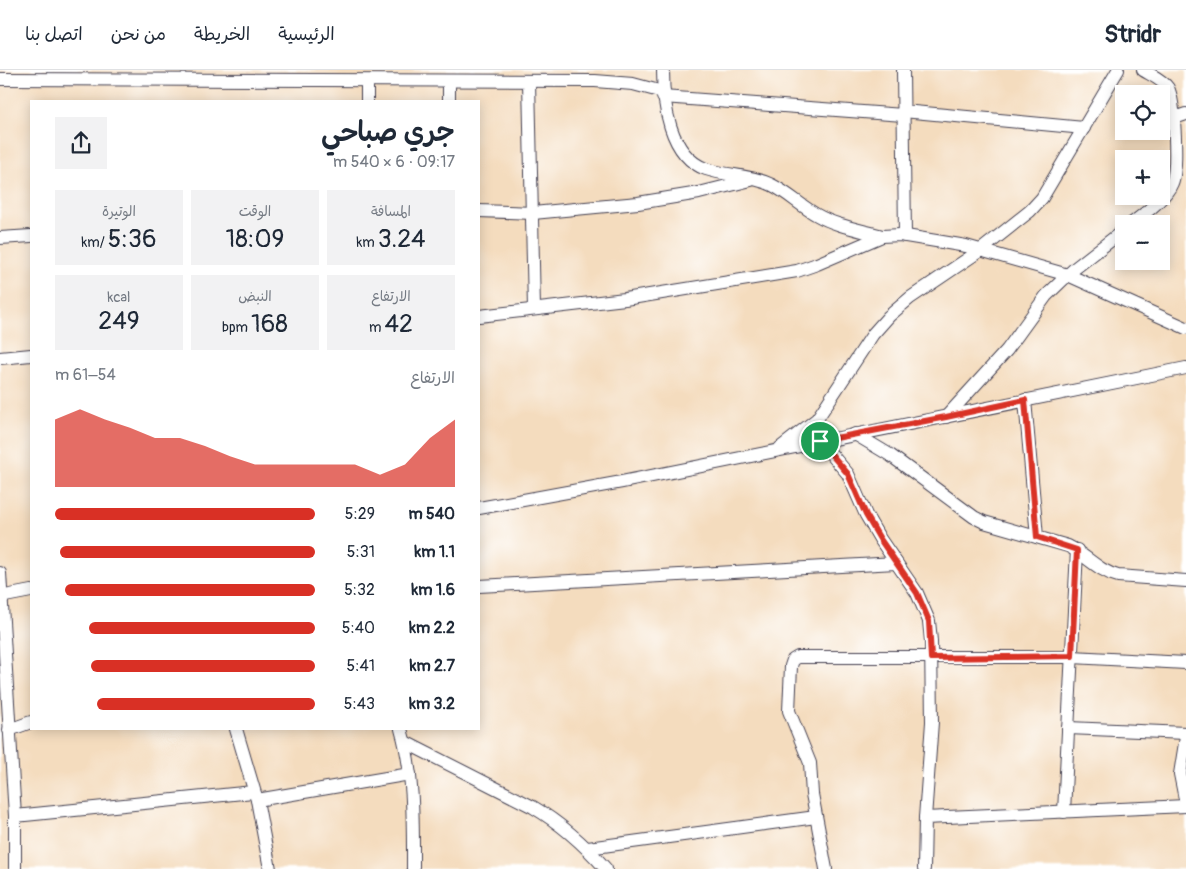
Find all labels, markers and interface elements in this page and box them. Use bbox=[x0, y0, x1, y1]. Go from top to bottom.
text: Stridr bbox=[1104, 20, 1161, 49]
text: اتصل بنا bbox=[25, 23, 83, 46]
text: من نحن bbox=[111, 23, 166, 46]
text: الخريطة bbox=[194, 23, 250, 46]
text: الرئيسية bbox=[278, 23, 335, 46]
map controls bbox=[1115, 85, 1170, 270]
button: locate bbox=[1115, 85, 1170, 140]
text: جري صباحي bbox=[321, 115, 455, 150]
button: share bbox=[55, 117, 107, 169]
button: + bbox=[1115, 150, 1170, 205]
text: 09:17 · 6 × 540 m bbox=[333, 152, 455, 172]
text: الوتيرة bbox=[102, 203, 136, 220]
text: الوقت bbox=[239, 203, 271, 220]
text: المسافة bbox=[371, 203, 411, 220]
button: − bbox=[1115, 215, 1170, 270]
text: 5:36 bbox=[108, 224, 157, 255]
text: 18:09 bbox=[225, 224, 285, 255]
text: 3.24 bbox=[378, 224, 426, 255]
text: /km bbox=[81, 234, 108, 251]
text: km bbox=[356, 234, 378, 251]
text: النبض bbox=[238, 288, 272, 305]
text: الارتفاع bbox=[371, 288, 411, 305]
text: kcal bbox=[108, 289, 130, 306]
text: 249 bbox=[98, 306, 140, 337]
text: 168 bbox=[251, 309, 288, 340]
text: 42 bbox=[385, 309, 413, 340]
text: bpm bbox=[222, 319, 251, 336]
text: m bbox=[369, 319, 385, 336]
text: 54–61 m bbox=[55, 365, 116, 385]
text: الارتفاع bbox=[410, 368, 455, 388]
pin bbox=[799, 420, 841, 462]
icon: arrive bbox=[806, 427, 834, 455]
text: 5:29 bbox=[345, 504, 375, 524]
text: 540 m bbox=[408, 504, 455, 524]
text: 5:31 bbox=[347, 542, 375, 562]
text: 1.1 km bbox=[415, 542, 455, 562]
text: 5:32 bbox=[344, 580, 375, 600]
text: 1.6 km bbox=[412, 580, 455, 600]
text: 5:40 bbox=[342, 618, 375, 638]
text: 2.2 km bbox=[409, 618, 455, 638]
text: 5:41 bbox=[347, 656, 375, 676]
text: 2.7 km bbox=[410, 656, 455, 676]
text: 5:43 bbox=[344, 694, 375, 714]
text: 3.2 km bbox=[409, 694, 455, 714]

